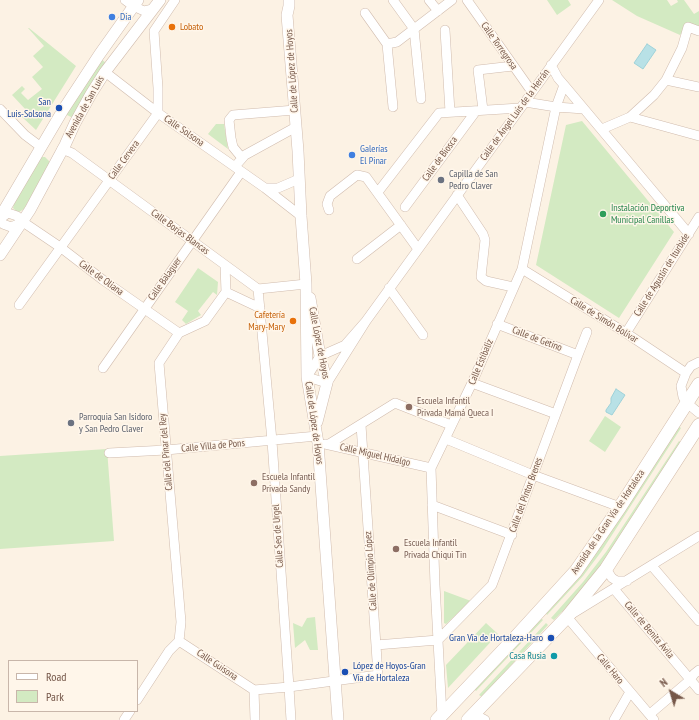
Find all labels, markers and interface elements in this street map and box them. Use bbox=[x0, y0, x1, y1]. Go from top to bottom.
place label: Dia bbox=[120, 11, 131, 23]
marker: Dia bbox=[107, 12, 117, 22]
street label: Calle Torregrosa bbox=[478, 20, 520, 72]
place label: Lobato bbox=[180, 21, 203, 33]
marker: Lobato bbox=[167, 22, 177, 32]
street label: Calle de López de Hoyos bbox=[283, 29, 301, 113]
street label: Calle de Ángel Luis de la Herrán bbox=[478, 67, 552, 163]
street label: Avenida de San Luis bbox=[63, 74, 107, 140]
place label: San Luis-Solsona bbox=[7, 96, 51, 120]
marker: San Luis-Solsona bbox=[54, 103, 64, 113]
street label: Calle Solsona bbox=[162, 113, 206, 149]
street label: Calle de Biosca bbox=[420, 134, 460, 184]
street label: Calle Cervera bbox=[106, 138, 142, 182]
place label: Galerías El Pinar bbox=[360, 143, 388, 166]
marker: Galerías El Pinar bbox=[347, 150, 357, 160]
place label: Capilla de San Pedro Claver bbox=[449, 168, 498, 192]
marker: Capilla de San Pedro Claver bbox=[436, 175, 446, 185]
place label: Instalación Deportiva Municipal Canillas bbox=[611, 202, 685, 226]
street label: Calle Borjas Blancas bbox=[149, 207, 211, 257]
marker: Instalación Deportiva Municipal Canillas bbox=[598, 209, 608, 219]
street label: Calle de Agustín de Iturbide bbox=[632, 231, 692, 319]
street label: Calle Balaguer bbox=[146, 255, 184, 303]
street label: Calle de Oliana bbox=[76, 258, 126, 298]
street label: Calle de Simón Bolívar bbox=[568, 294, 640, 346]
street label: Calle López de Hoyos bbox=[306, 306, 332, 380]
place label: Cafetería Mary-Mary bbox=[248, 309, 285, 332]
marker: Cafetería Mary-Mary bbox=[288, 316, 298, 326]
street label: Calle de Getino bbox=[510, 324, 564, 354]
street label: Calle Estíbaliz bbox=[466, 337, 496, 387]
street label: Calle de López de Hoyos bbox=[302, 381, 326, 465]
place label: Escuela Infantil Privada Mamá Queca I bbox=[417, 395, 493, 418]
marker: Escuela Infantil Privada Mamá Queca I bbox=[404, 402, 414, 412]
place label: Parroquia San Isidoro y San Pedro Claver bbox=[79, 411, 152, 434]
street label: Calle del Pinar del Rey bbox=[157, 413, 175, 491]
marker: Parroquia San Isidoro y San Pedro Claver bbox=[66, 418, 76, 428]
street label: Calle Villa de Pons bbox=[181, 437, 245, 455]
street label: Calle Miguel Hidalgo bbox=[339, 441, 411, 469]
street label: Calle del Pintor Brenes bbox=[507, 456, 545, 534]
street label: Avenida de la Gran Vía de Hortaleza bbox=[569, 468, 647, 576]
place label: Escuela Infantil Privada Sandy bbox=[262, 471, 315, 494]
marker: Escuela Infantil Privada Sandy bbox=[249, 478, 259, 488]
street label: Calle Seo de Urgel bbox=[270, 504, 286, 568]
street label: Calle de Olimpio López bbox=[362, 531, 380, 611]
place label: Escuela Infantil Privada Chiqui Tin bbox=[404, 537, 467, 560]
marker: Escuela Infantil Privada Chiqui Tin bbox=[391, 544, 401, 554]
street label: Calle de Benita Ávila bbox=[622, 599, 676, 661]
place label: Gran Vía de Hortaleza-Haro bbox=[449, 632, 543, 644]
marker: Gran Vía de Hortaleza-Haro bbox=[546, 633, 556, 643]
street label: Calle Guisona bbox=[194, 647, 240, 683]
place label: Casa Rusia bbox=[509, 650, 546, 662]
marker: Casa Rusia bbox=[549, 651, 559, 661]
street label: Calle Haro bbox=[594, 651, 626, 687]
legend bbox=[8, 660, 138, 712]
place label: López de Hoyos-Gran Vía de Hortaleza bbox=[353, 660, 426, 684]
marker: López de Hoyos-Gran Vía de Hortaleza bbox=[340, 667, 350, 677]
text: Road bbox=[46, 669, 66, 684]
north arrow bbox=[651, 672, 691, 712]
text: N bbox=[657, 675, 670, 690]
text: Park bbox=[46, 689, 64, 704]

